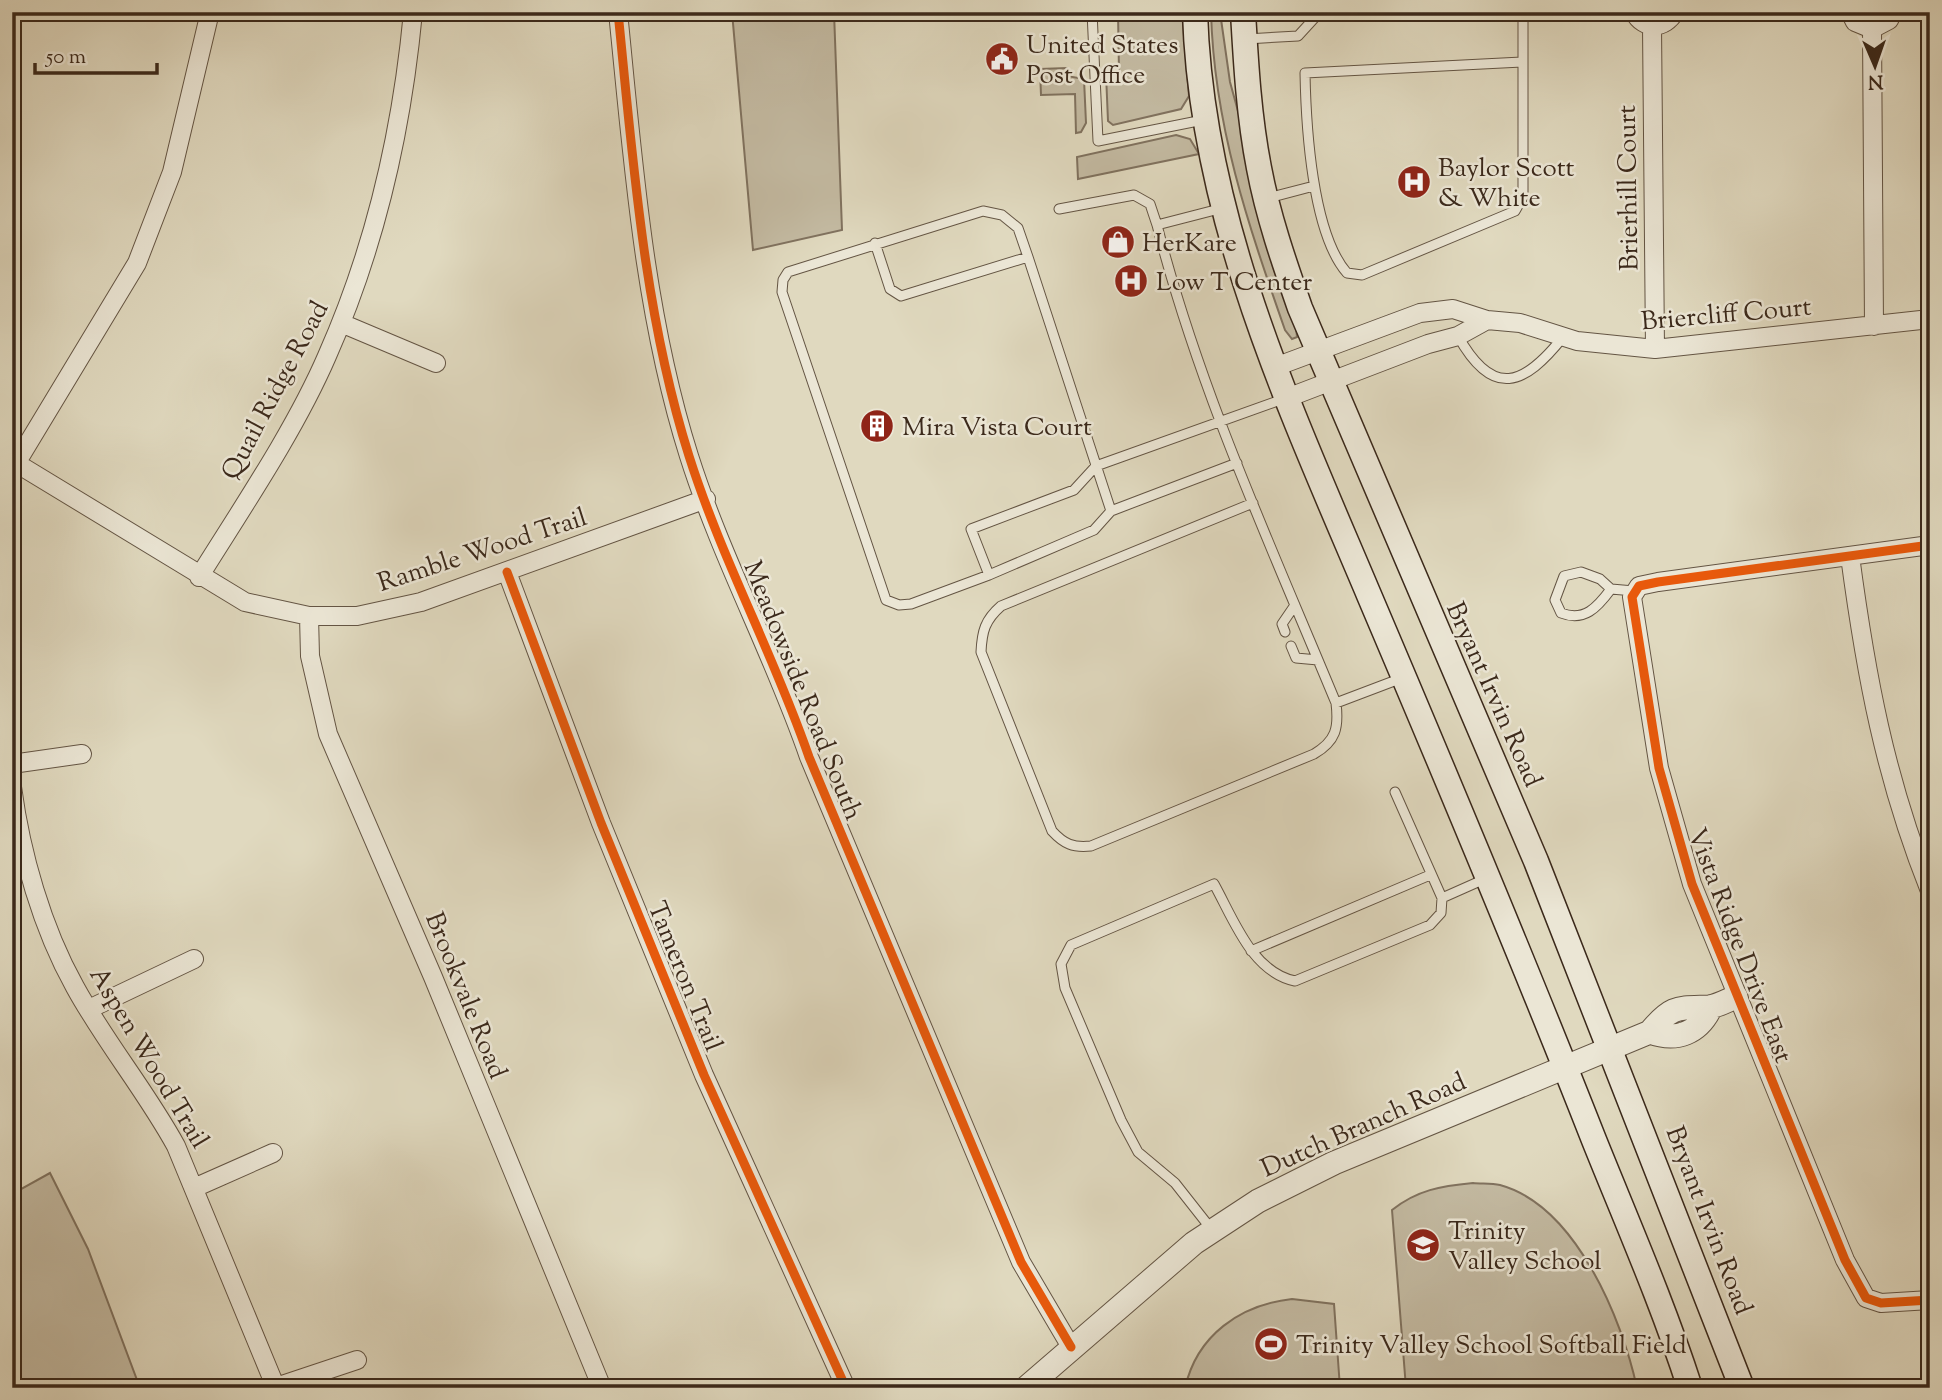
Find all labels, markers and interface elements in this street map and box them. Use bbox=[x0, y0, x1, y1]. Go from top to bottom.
place label: United States Post Office bbox=[1026, 28, 1178, 95]
scale bar bbox=[35, 32, 158, 76]
north arrow bbox=[1840, 32, 1910, 102]
public building icon: United States Post Office bbox=[983, 40, 1021, 78]
text: 50 m bbox=[45, 43, 86, 73]
text: N bbox=[1867, 67, 1884, 94]
street label: Brierhill Court bbox=[1610, 105, 1649, 271]
place label: Baylor Scott & White bbox=[1438, 151, 1575, 218]
hospital icon: Baylor Scott & White bbox=[1395, 163, 1433, 201]
shop icon: HerKare bbox=[1099, 223, 1137, 261]
place label: HerKare bbox=[1142, 226, 1237, 263]
hospital icon: Low T Center bbox=[1112, 262, 1150, 300]
place label: Low T Center bbox=[1156, 265, 1312, 302]
street label: Briercliff Court bbox=[1639, 290, 1813, 341]
street label: Quail Ridge Road bbox=[213, 295, 339, 487]
building icon: Mira Vista Court bbox=[858, 407, 896, 445]
place label: Mira Vista Court bbox=[902, 410, 1092, 447]
street label: Ramble Wood Trail bbox=[373, 500, 592, 603]
street label: Meadowside Road South bbox=[733, 556, 871, 826]
street label: Bryant Irvin Road bbox=[1435, 596, 1550, 794]
street label: Vista Ridge Drive East bbox=[1677, 823, 1801, 1069]
street label: Tameron Trail bbox=[637, 896, 731, 1057]
street label: Brookvale Road bbox=[414, 907, 515, 1085]
street label: Aspen Wood Trail bbox=[79, 960, 217, 1156]
street label: Dutch Branch Road bbox=[1256, 1064, 1473, 1188]
street label: Bryant Irvin Road bbox=[1655, 1121, 1761, 1321]
place label: Trinity Valley School bbox=[1448, 1214, 1602, 1281]
school or university icon: Trinity Valley School bbox=[1404, 1226, 1442, 1264]
sports icon: Trinity Valley School Softball Field bbox=[1252, 1325, 1290, 1363]
place label: Trinity Valley School Softball Field bbox=[1296, 1328, 1687, 1365]

